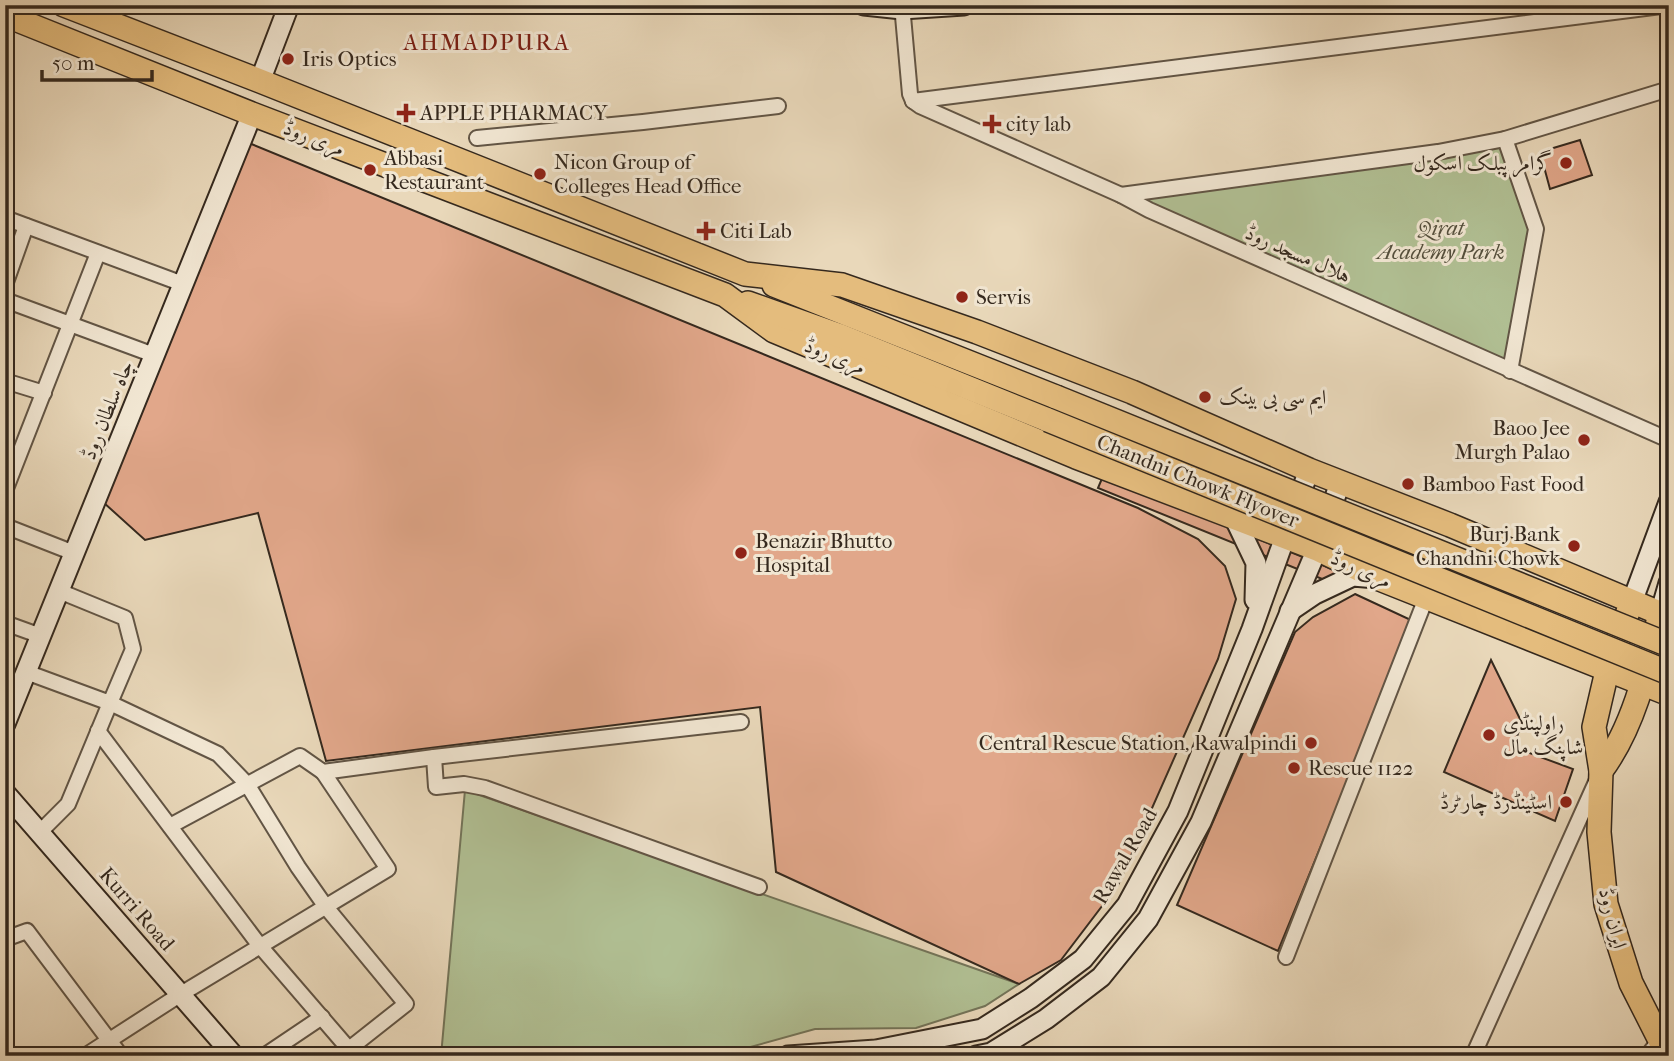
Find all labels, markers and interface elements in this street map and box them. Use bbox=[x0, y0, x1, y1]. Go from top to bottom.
district label: AHMADPURA bbox=[402, 29, 571, 56]
scale bar bbox=[42, 38, 152, 82]
place label: Iris Optics bbox=[302, 47, 397, 71]
text: 50 m bbox=[52, 51, 95, 75]
marker: Iris Optics bbox=[280, 51, 296, 67]
place label: APPLE PHARMACY bbox=[419, 101, 608, 125]
marker: APPLE PHARMACY bbox=[398, 105, 414, 121]
place label: city lab bbox=[1006, 112, 1071, 136]
street label: مری روڈ bbox=[279, 115, 348, 163]
marker: city lab bbox=[984, 116, 1000, 132]
place label: Abbasi Restaurant bbox=[383, 146, 485, 194]
place label: گرامر پبلک اسکول bbox=[1413, 149, 1552, 178]
place label: Nicon Group of Colleges Head Office bbox=[554, 150, 741, 198]
marker: گرامر پبلک اسکول bbox=[1558, 155, 1574, 171]
marker: Abbasi Restaurant bbox=[362, 162, 378, 178]
marker: Nicon Group of Colleges Head Office bbox=[532, 166, 548, 182]
park label: Qirat Academy Park bbox=[1375, 216, 1504, 264]
place label: Citi Lab bbox=[720, 219, 792, 243]
street label: ہلال مسجد روڈ bbox=[1241, 220, 1355, 288]
marker: Citi Lab bbox=[698, 223, 714, 239]
place label: Servis bbox=[976, 285, 1031, 309]
marker: Servis bbox=[954, 289, 970, 305]
street label: مری روڈ bbox=[800, 333, 869, 382]
street label: چاہ سلطان روڈ bbox=[76, 357, 140, 464]
place label: ایم سی بی بینک bbox=[1219, 385, 1326, 415]
marker: ایم سی بی بینک bbox=[1197, 389, 1213, 405]
place label: Baoo Jee Murgh Palao bbox=[1454, 416, 1570, 464]
street label: Chandni Chowk Flyover bbox=[1093, 429, 1303, 533]
marker: Baoo Jee Murgh Palao bbox=[1576, 432, 1592, 448]
place label: Bamboo Fast Food bbox=[1422, 472, 1585, 496]
marker: Bamboo Fast Food bbox=[1400, 476, 1416, 492]
place label: Burj Bank Chandni Chowk bbox=[1416, 522, 1560, 570]
place label: Benazir Bhutto Hospital bbox=[755, 529, 893, 577]
marker: Burj Bank Chandni Chowk bbox=[1566, 538, 1582, 554]
marker: Benazir Bhutto Hospital bbox=[733, 545, 749, 561]
street label: مری روڈ bbox=[1326, 545, 1395, 596]
place label: راولپنڈی شاپنگ مال bbox=[1503, 711, 1583, 762]
marker: راولپنڈی شاپنگ مال bbox=[1481, 727, 1497, 743]
place label: Central Rescue Station, Rawalpindi bbox=[979, 731, 1297, 755]
marker: Central Rescue Station, Rawalpindi bbox=[1303, 735, 1319, 751]
place label: Rescue 1122 bbox=[1308, 756, 1414, 780]
marker: Rescue 1122 bbox=[1286, 760, 1302, 776]
place label: اسٹینڈرڈ چارٹرڈ bbox=[1440, 790, 1552, 816]
marker: اسٹینڈرڈ چارٹرڈ bbox=[1558, 794, 1574, 810]
street label: Rawal Road bbox=[1088, 803, 1162, 908]
street label: Kurri Road bbox=[94, 863, 180, 956]
street label: ایران روڈ bbox=[1594, 885, 1632, 951]

